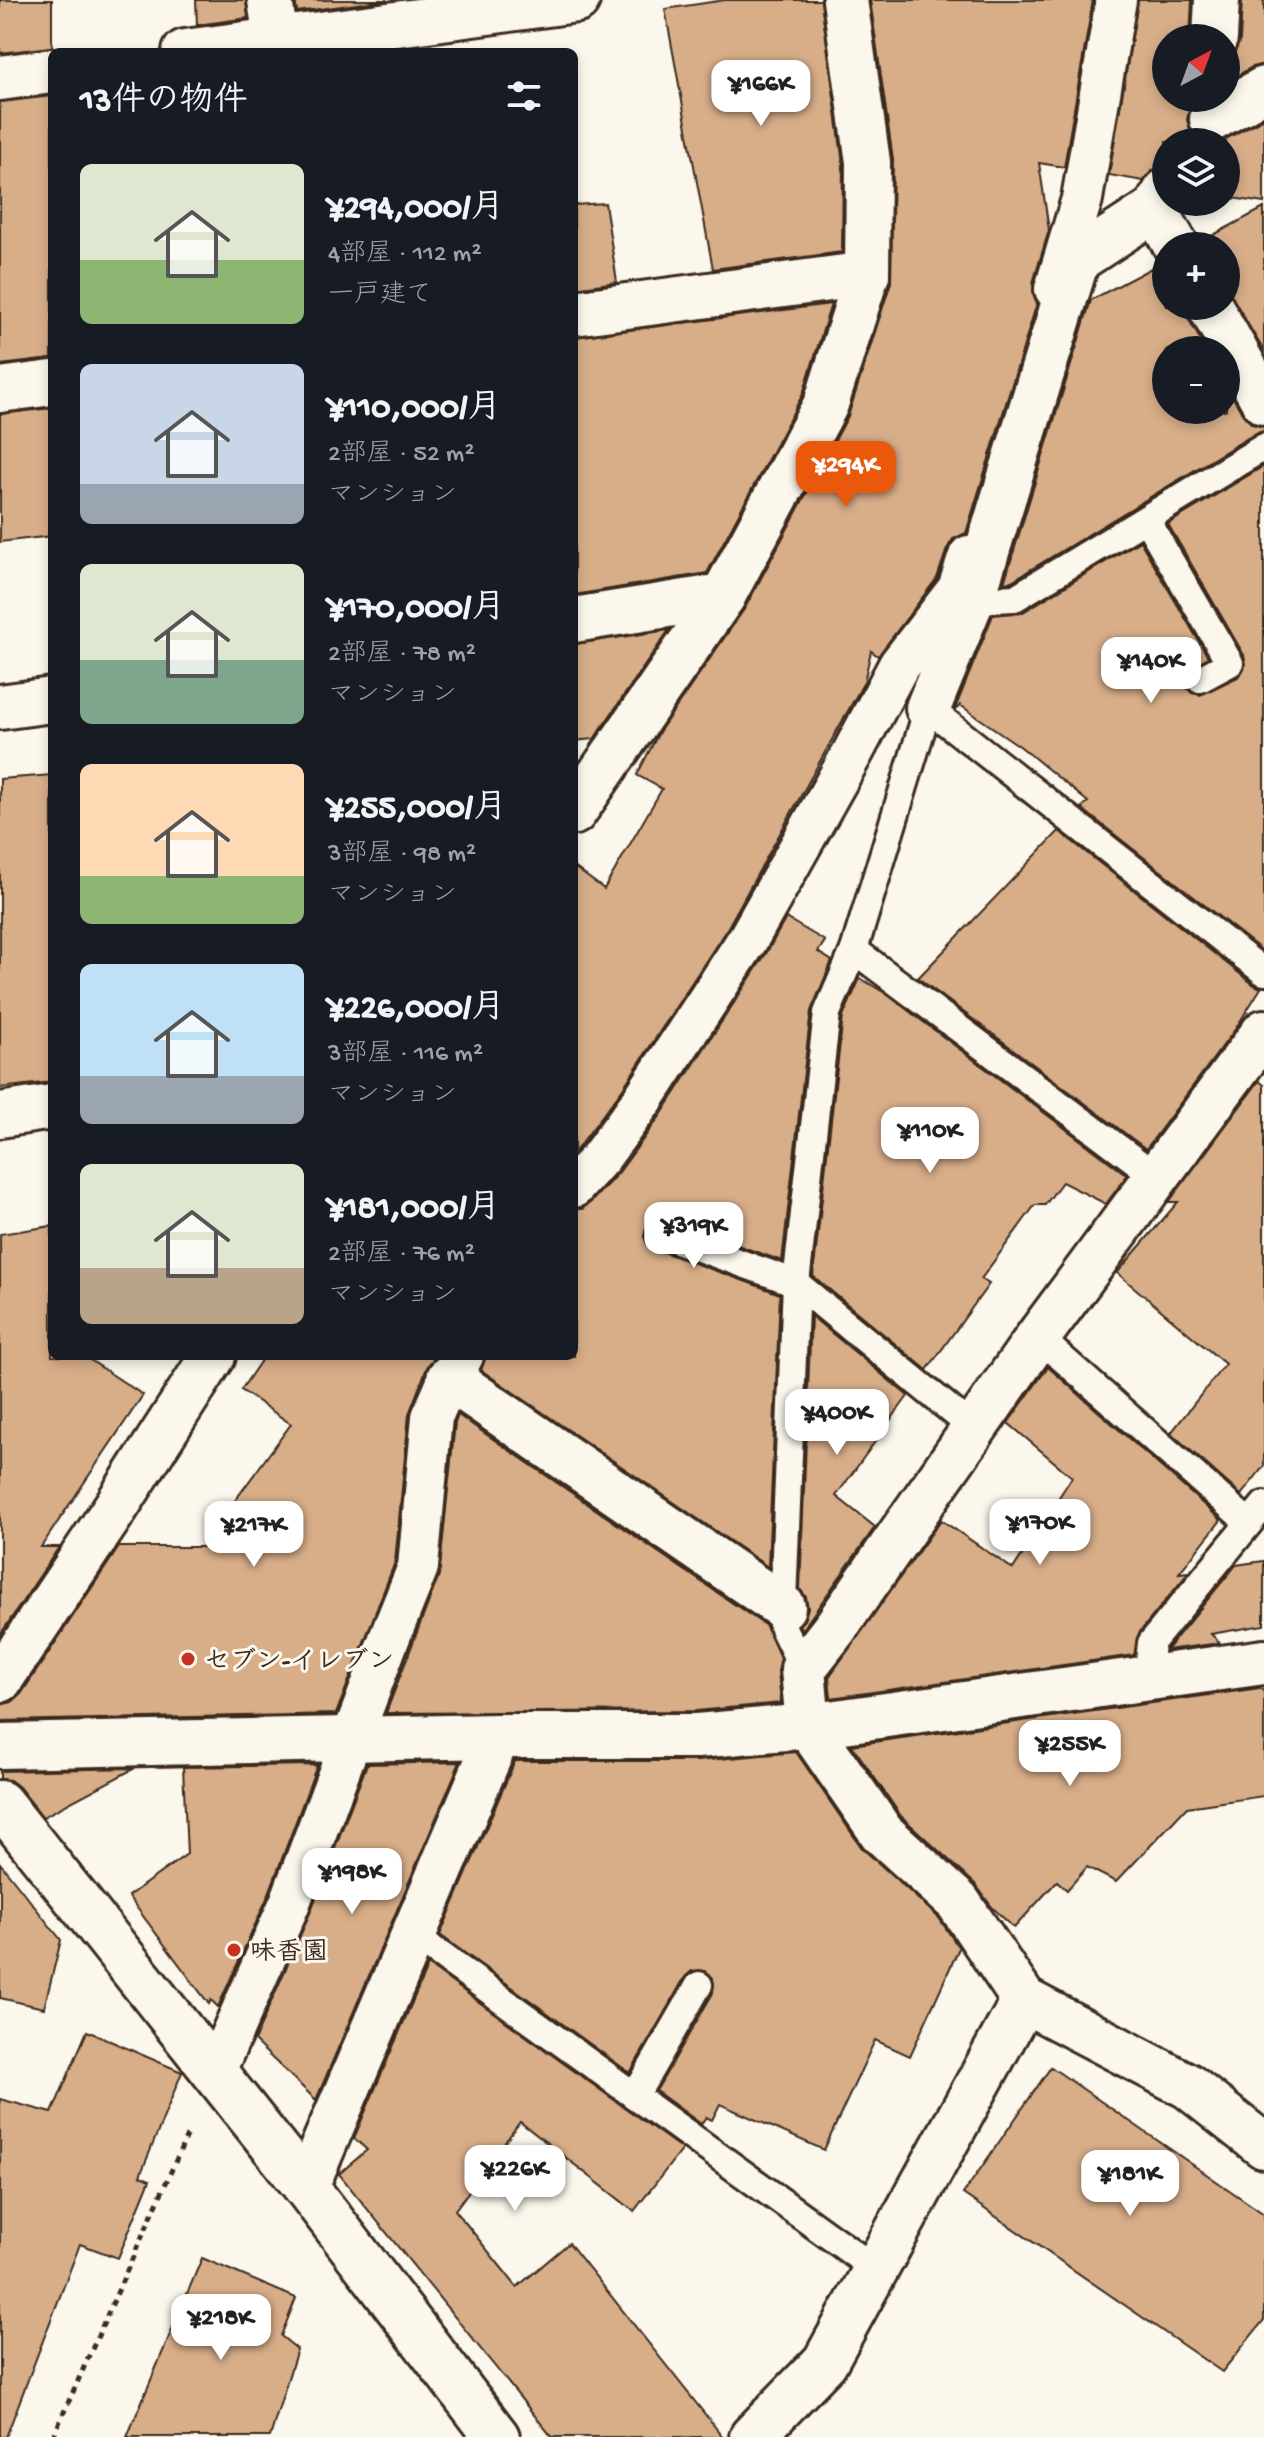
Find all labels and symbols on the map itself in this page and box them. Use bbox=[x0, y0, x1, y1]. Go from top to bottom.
north arrow bbox=[1152, 24, 1240, 112]
pin: ¥166K bbox=[705, 60, 817, 128]
pin: ¥294K bbox=[790, 441, 902, 509]
pin: ¥140K bbox=[1095, 637, 1207, 705]
pin: ¥110K bbox=[874, 1107, 986, 1175]
pin: ¥319K bbox=[638, 1202, 750, 1270]
pin: ¥400K bbox=[781, 1389, 893, 1457]
pin: ¥170K bbox=[984, 1499, 1096, 1567]
pin: ¥217K bbox=[198, 1501, 310, 1569]
place label: セブン-イレブン bbox=[204, 1647, 394, 1679]
marker: セブン-イレブン bbox=[179, 1650, 197, 1668]
pin: ¥255K bbox=[1014, 1720, 1126, 1788]
pin: ¥198K bbox=[296, 1848, 408, 1916]
place label: 味香園 bbox=[250, 1937, 328, 1970]
marker: 味香園 bbox=[225, 1941, 243, 1959]
pin: ¥226K bbox=[459, 2145, 571, 2213]
pin: ¥181K bbox=[1074, 2150, 1186, 2218]
pin: ¥218K bbox=[165, 2294, 277, 2362]

